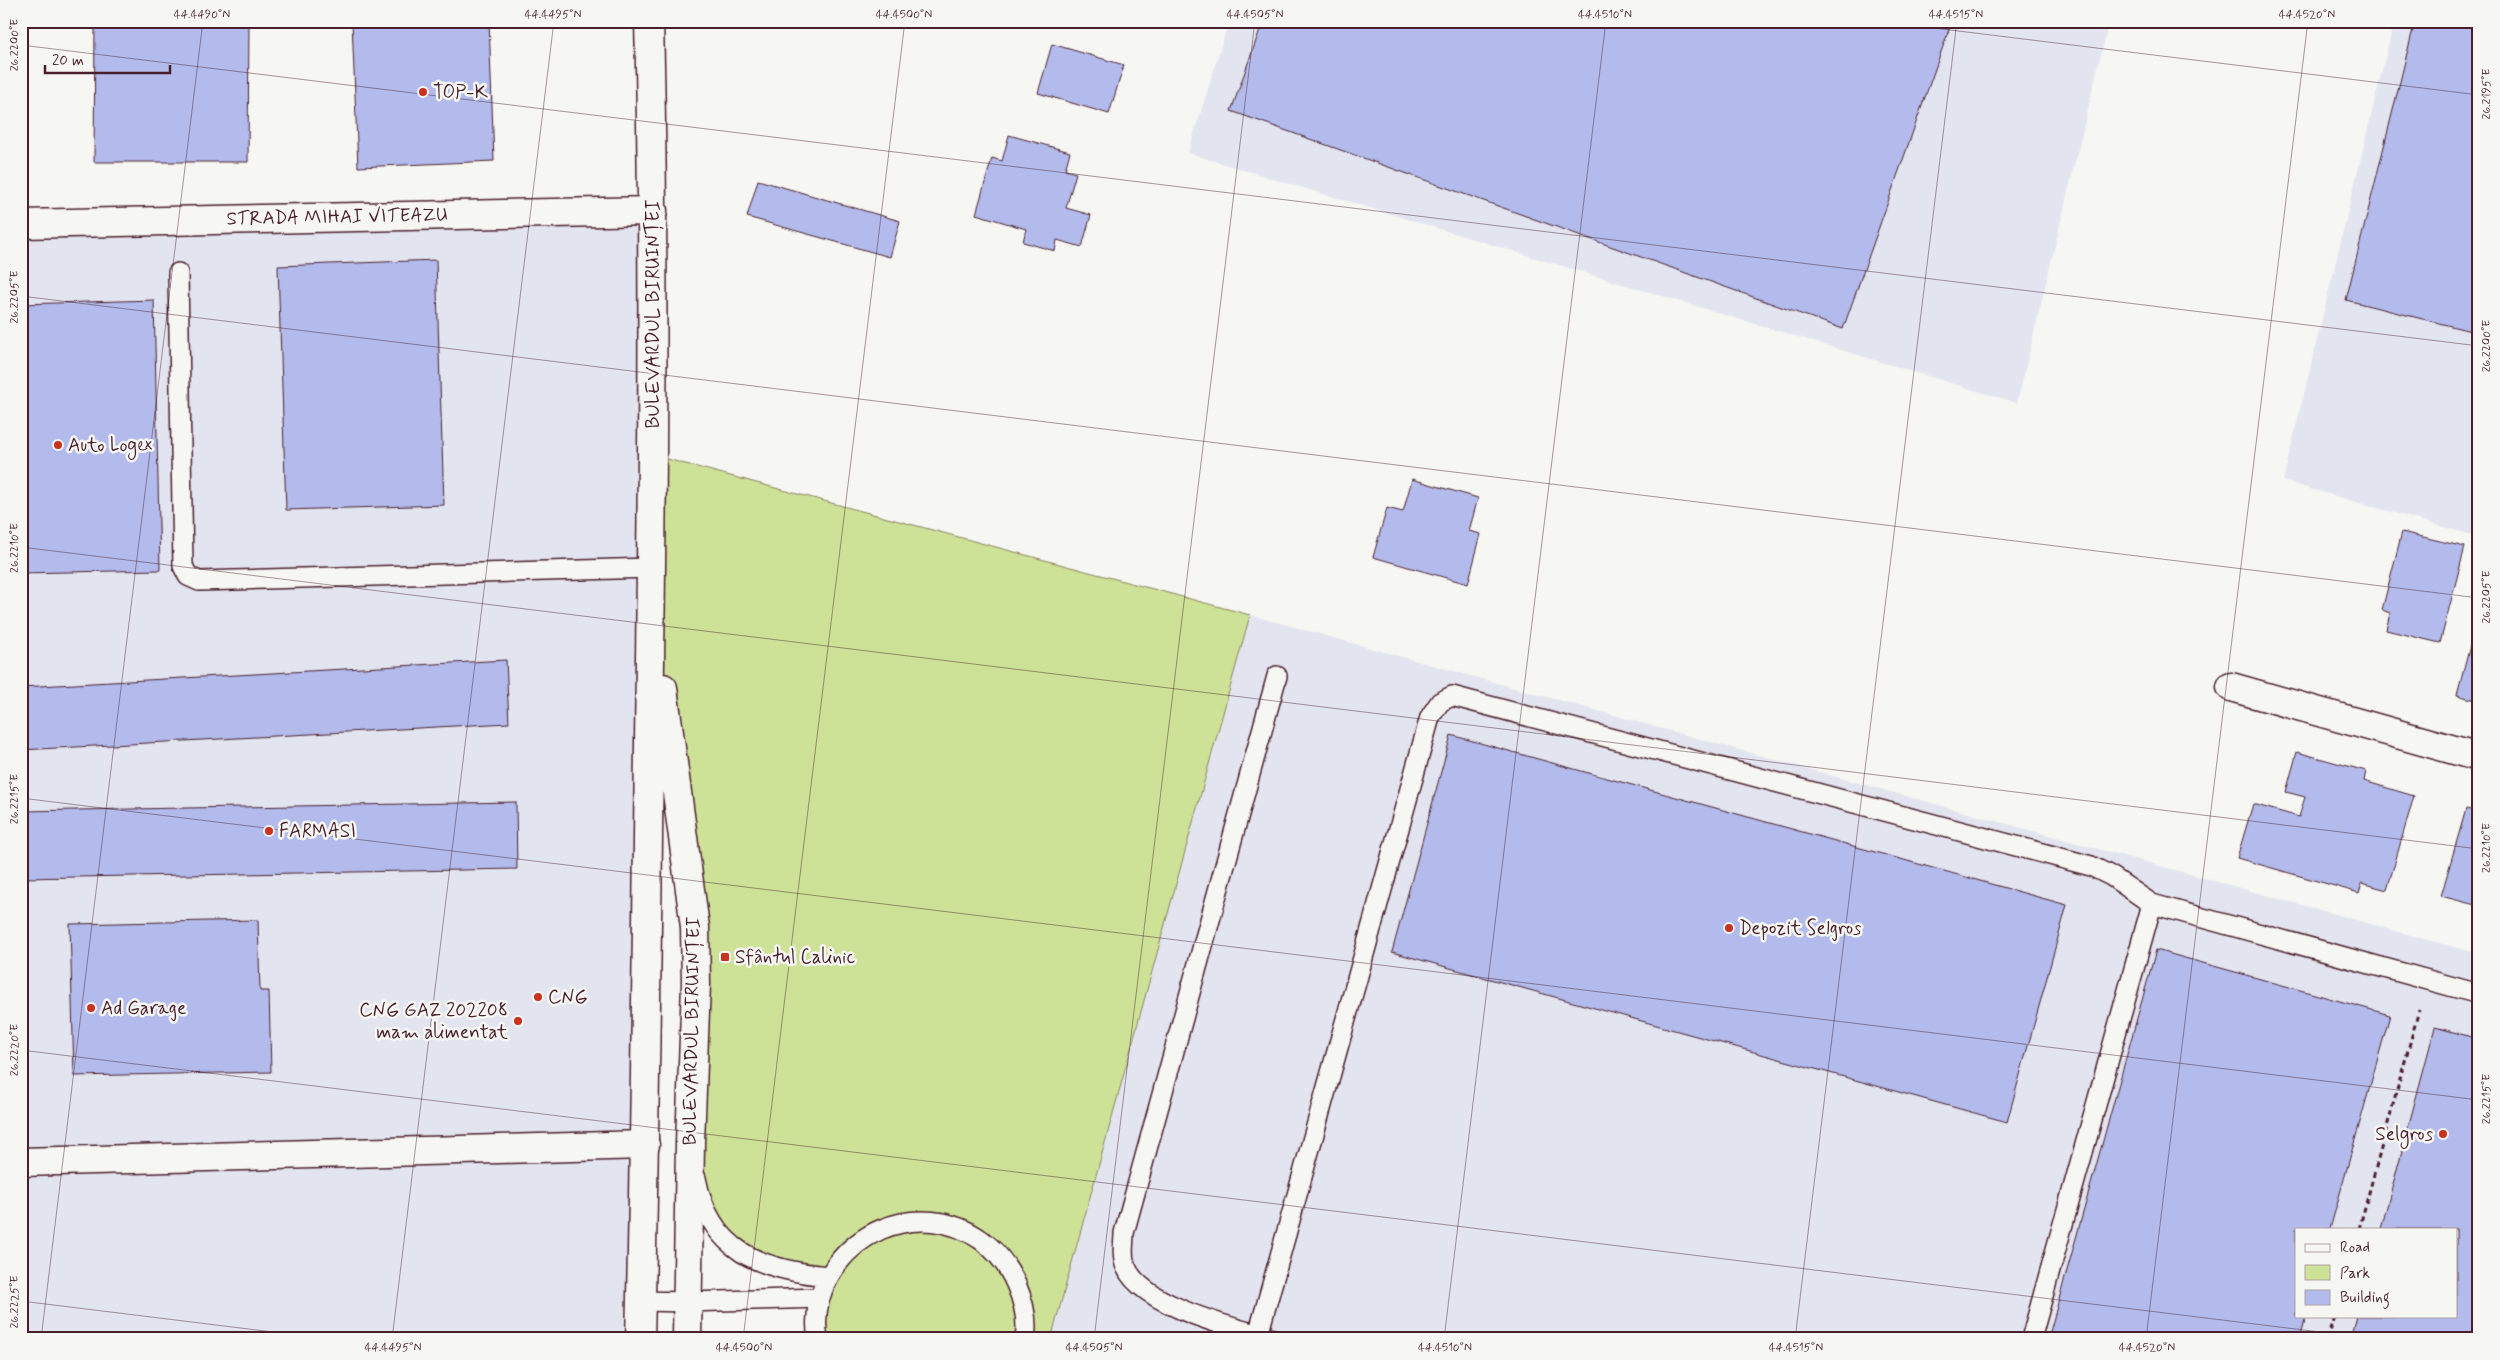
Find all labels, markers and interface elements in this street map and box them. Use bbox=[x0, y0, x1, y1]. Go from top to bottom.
text: 44.4490°N bbox=[174, 7, 230, 23]
text: 44.4495°N bbox=[525, 7, 581, 23]
text: 44.4500°N bbox=[876, 7, 932, 23]
text: 44.4505°N bbox=[1227, 7, 1283, 23]
text: 44.4510°N bbox=[1578, 7, 1632, 23]
text: 44.4515°N bbox=[1929, 7, 1983, 23]
text: 44.4520°N bbox=[2279, 7, 2335, 23]
text: 26.2200°E bbox=[7, 19, 23, 71]
scale bar bbox=[45, 42, 170, 74]
text: 20 m bbox=[52, 51, 84, 71]
text: 26.2195°E bbox=[2479, 69, 2495, 119]
place label: TOP-K bbox=[433, 80, 489, 105]
marker: TOP-K bbox=[417, 86, 429, 98]
street label: BULEVARDUL BIRUINȚEI bbox=[641, 200, 666, 428]
street label: STRADA MIHAI VITEAZU bbox=[226, 203, 448, 231]
text: 26.2205°E bbox=[7, 270, 23, 324]
text: 26.2200°E bbox=[2479, 320, 2495, 372]
place label: Auto Logex bbox=[68, 433, 153, 460]
marker: Auto Logex bbox=[52, 439, 64, 451]
text: 26.2210°E bbox=[7, 523, 23, 573]
text: 26.2205°E bbox=[2479, 570, 2495, 624]
text: 26.2215°E bbox=[7, 774, 23, 824]
place label: FARMASI bbox=[279, 819, 356, 844]
text: 26.2210°E bbox=[2479, 823, 2495, 873]
marker: FARMASI bbox=[263, 825, 275, 837]
street label: BULEVARDUL BIRUINȚEI bbox=[678, 916, 706, 1146]
place label: Depozit Selgros bbox=[1739, 916, 1862, 942]
marker: Depozit Selgros bbox=[1723, 922, 1735, 934]
place label: Sfântul Calinic bbox=[735, 945, 855, 970]
marker: Sfântul Calinic bbox=[719, 951, 731, 963]
place label: CNG bbox=[548, 985, 588, 1010]
marker: CNG bbox=[532, 991, 544, 1003]
place label: Ad Garage bbox=[101, 996, 186, 1022]
place label: CNG GAZ 202208 mam alimentat bbox=[359, 998, 508, 1045]
marker: Ad Garage bbox=[85, 1002, 97, 1014]
marker: CNG GAZ 202208 mam alimentat bbox=[512, 1015, 524, 1027]
text: 26.2220°E bbox=[7, 1024, 23, 1076]
text: 26.2215°E bbox=[2479, 1074, 2495, 1124]
place label: Selgros bbox=[2375, 1122, 2434, 1149]
marker: Selgros bbox=[2437, 1128, 2449, 1140]
legend bbox=[2295, 1228, 2458, 1318]
text: Road bbox=[2340, 1238, 2370, 1258]
text: Park bbox=[2340, 1264, 2370, 1284]
text: 26.2225°E bbox=[7, 1276, 23, 1328]
text: Building bbox=[2340, 1288, 2390, 1309]
text: 44.4495°N bbox=[365, 1340, 421, 1356]
text: 44.4500°N bbox=[716, 1340, 772, 1356]
text: 44.4505°N bbox=[1066, 1340, 1122, 1356]
text: 44.4510°N bbox=[1418, 1340, 1472, 1356]
text: 44.4515°N bbox=[1769, 1340, 1823, 1356]
text: 44.4520°N bbox=[2119, 1340, 2175, 1356]

